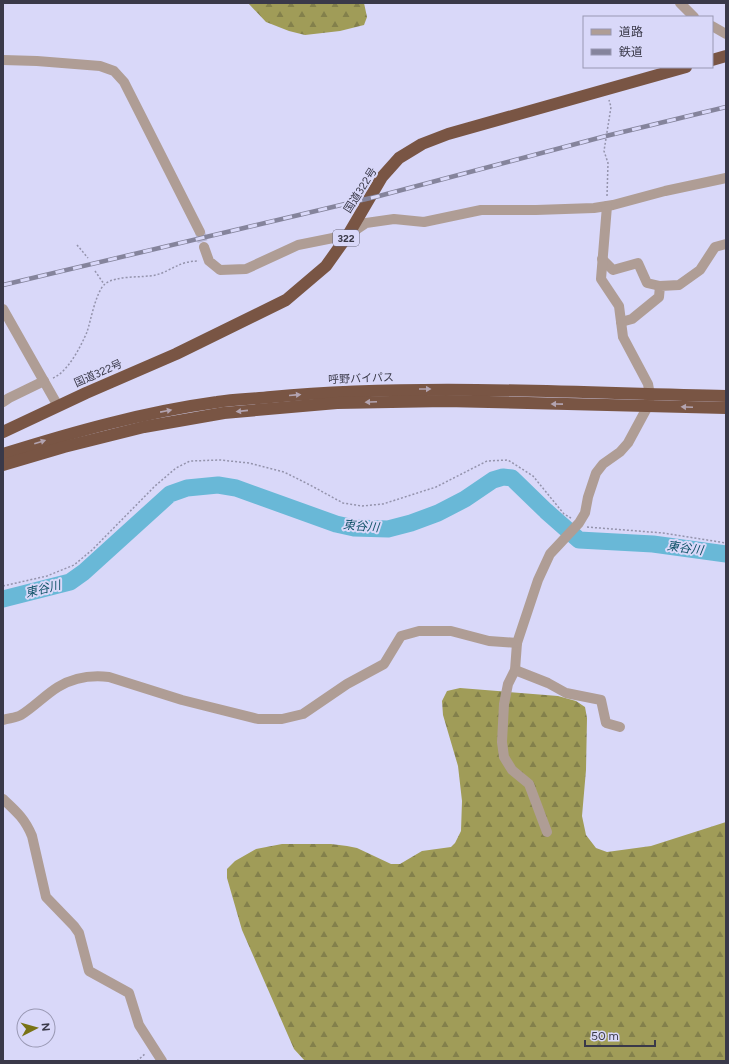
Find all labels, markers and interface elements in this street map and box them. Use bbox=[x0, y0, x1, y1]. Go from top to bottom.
legend bbox=[583, 16, 713, 68]
text: 道路 bbox=[619, 25, 643, 39]
text: 鉄道 bbox=[619, 45, 643, 59]
street label: 国道322号 bbox=[341, 165, 380, 215]
road number: 322 bbox=[333, 230, 359, 246]
street label: 国道322号 bbox=[72, 357, 124, 390]
street label: 呼野バイパス bbox=[328, 371, 394, 386]
one-way arrow bbox=[419, 386, 431, 393]
one-way arrow bbox=[289, 391, 301, 398]
one-way arrow bbox=[364, 399, 377, 405]
one-way arrow bbox=[550, 401, 563, 407]
one-way arrow bbox=[680, 404, 693, 410]
one-way arrow bbox=[160, 408, 173, 414]
one-way arrow bbox=[235, 408, 248, 415]
one-way arrow bbox=[35, 439, 47, 445]
water label: 東谷川 bbox=[342, 517, 382, 535]
water label: 東谷川 bbox=[666, 539, 706, 558]
water label: 東谷川 bbox=[24, 577, 64, 600]
north arrow bbox=[16, 1008, 56, 1048]
text: N bbox=[39, 1022, 52, 1032]
scale bar bbox=[585, 1022, 655, 1048]
text: 50 m bbox=[591, 1029, 619, 1043]

